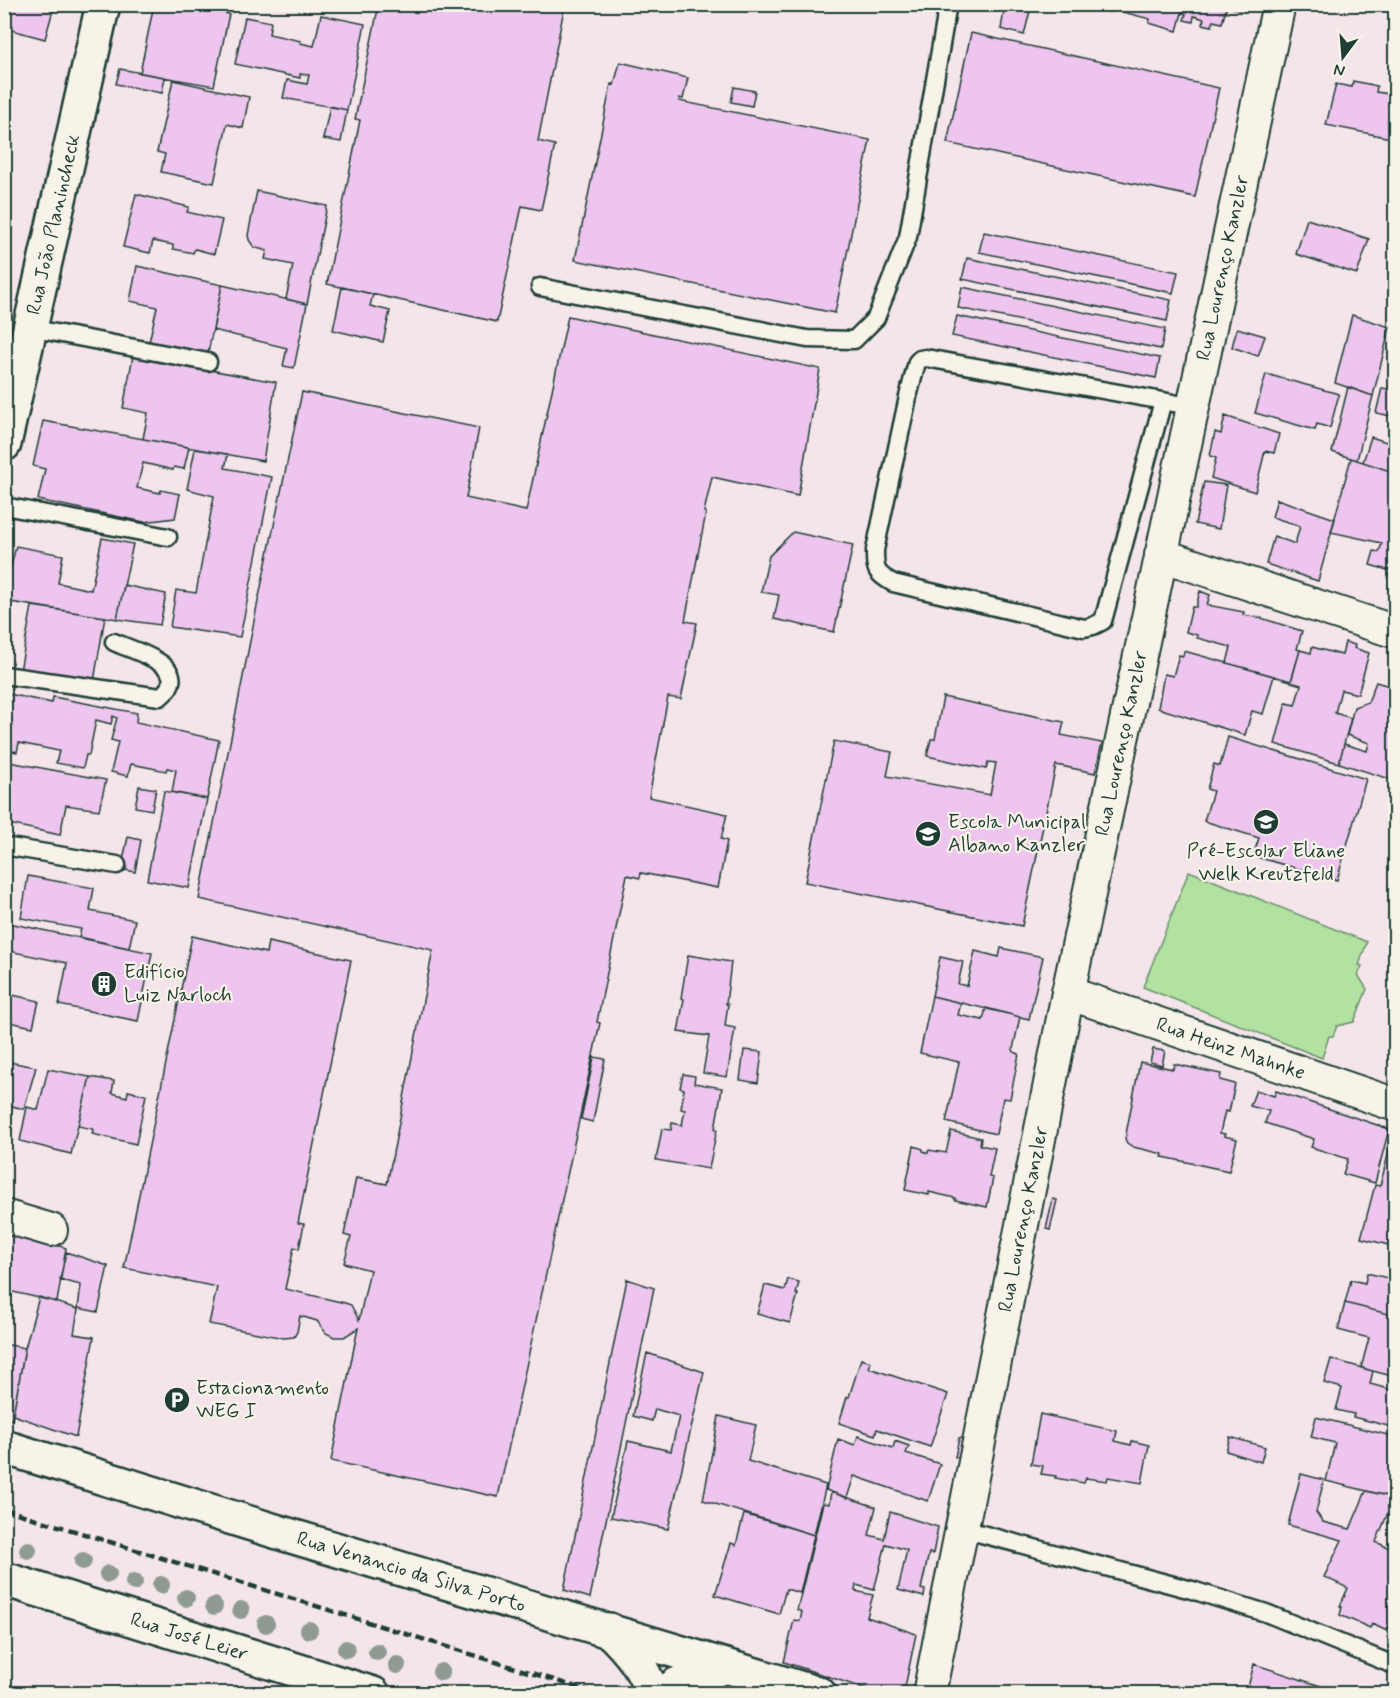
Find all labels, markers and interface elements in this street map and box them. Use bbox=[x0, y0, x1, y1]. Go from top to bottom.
north arrow bbox=[1313, 27, 1373, 87]
text: N bbox=[1331, 58, 1347, 82]
street label: Rua João Planincheck bbox=[20, 132, 87, 317]
street label: Rua Lourenço Kanzler bbox=[1190, 172, 1256, 363]
street label: Rua Lourenço Kanzler bbox=[1088, 648, 1154, 838]
school or university icon: Pré-Escolar Eliane Welk Kreutzfeld bbox=[1251, 807, 1281, 837]
place label: Escola Municipal Albano Kanzler bbox=[948, 809, 1086, 859]
school or university icon: Escola Municipal Albano Kanzler bbox=[913, 819, 943, 849]
place label: Pré-Escolar Eliane Welk Kreutzfeld bbox=[1187, 838, 1345, 888]
place label: Edifício Luiz Narloch bbox=[124, 959, 232, 1009]
building icon: Edifício Luiz Narloch bbox=[89, 969, 119, 999]
street label: Rua Heinz Mahnke bbox=[1153, 1011, 1309, 1087]
street label: Rua Lourenço Kanzler bbox=[992, 1123, 1055, 1314]
place label: Estacionamento WEG I bbox=[196, 1375, 329, 1425]
parking icon: Estacionamento WEG I bbox=[162, 1385, 192, 1415]
street label: Rua Venancio da Silva Porto bbox=[294, 1525, 529, 1619]
street label: Rua José Leier bbox=[127, 1606, 251, 1668]

